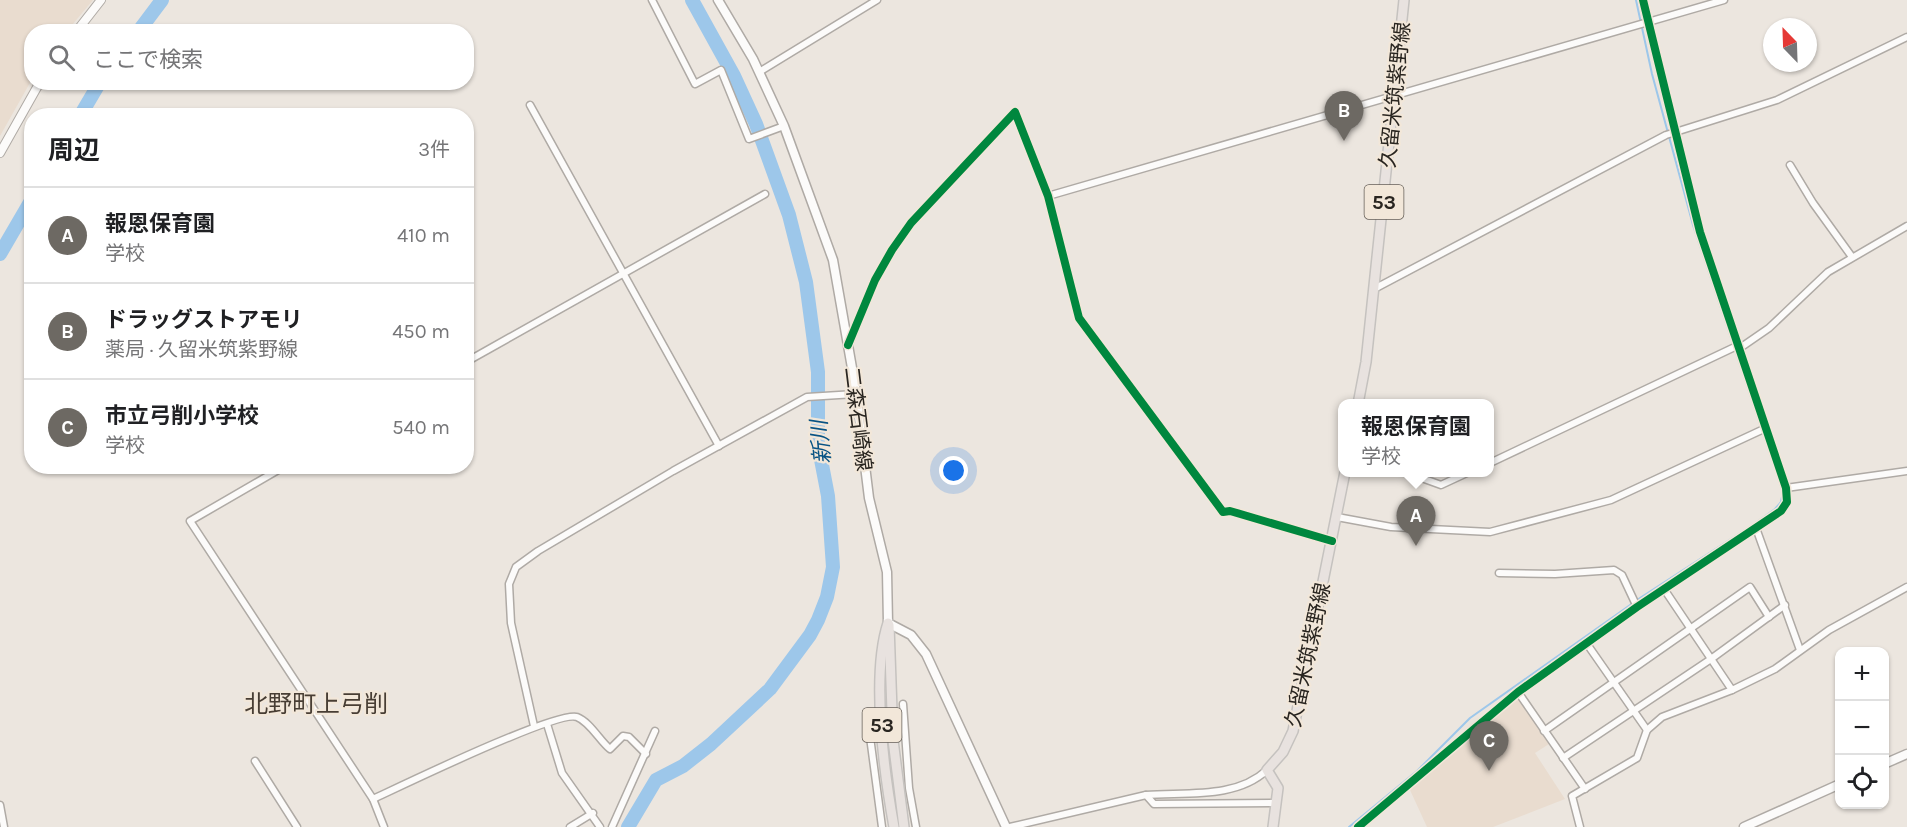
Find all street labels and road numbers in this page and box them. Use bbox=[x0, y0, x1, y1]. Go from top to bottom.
street label: 久留米筑紫野線 bbox=[1375, 21, 1415, 169]
road number: 53 bbox=[1364, 185, 1404, 219]
street label: 二森石崎線 bbox=[840, 365, 876, 473]
street label: 久留米筑紫野線 bbox=[1281, 581, 1335, 729]
road number: 53 bbox=[862, 708, 902, 742]

